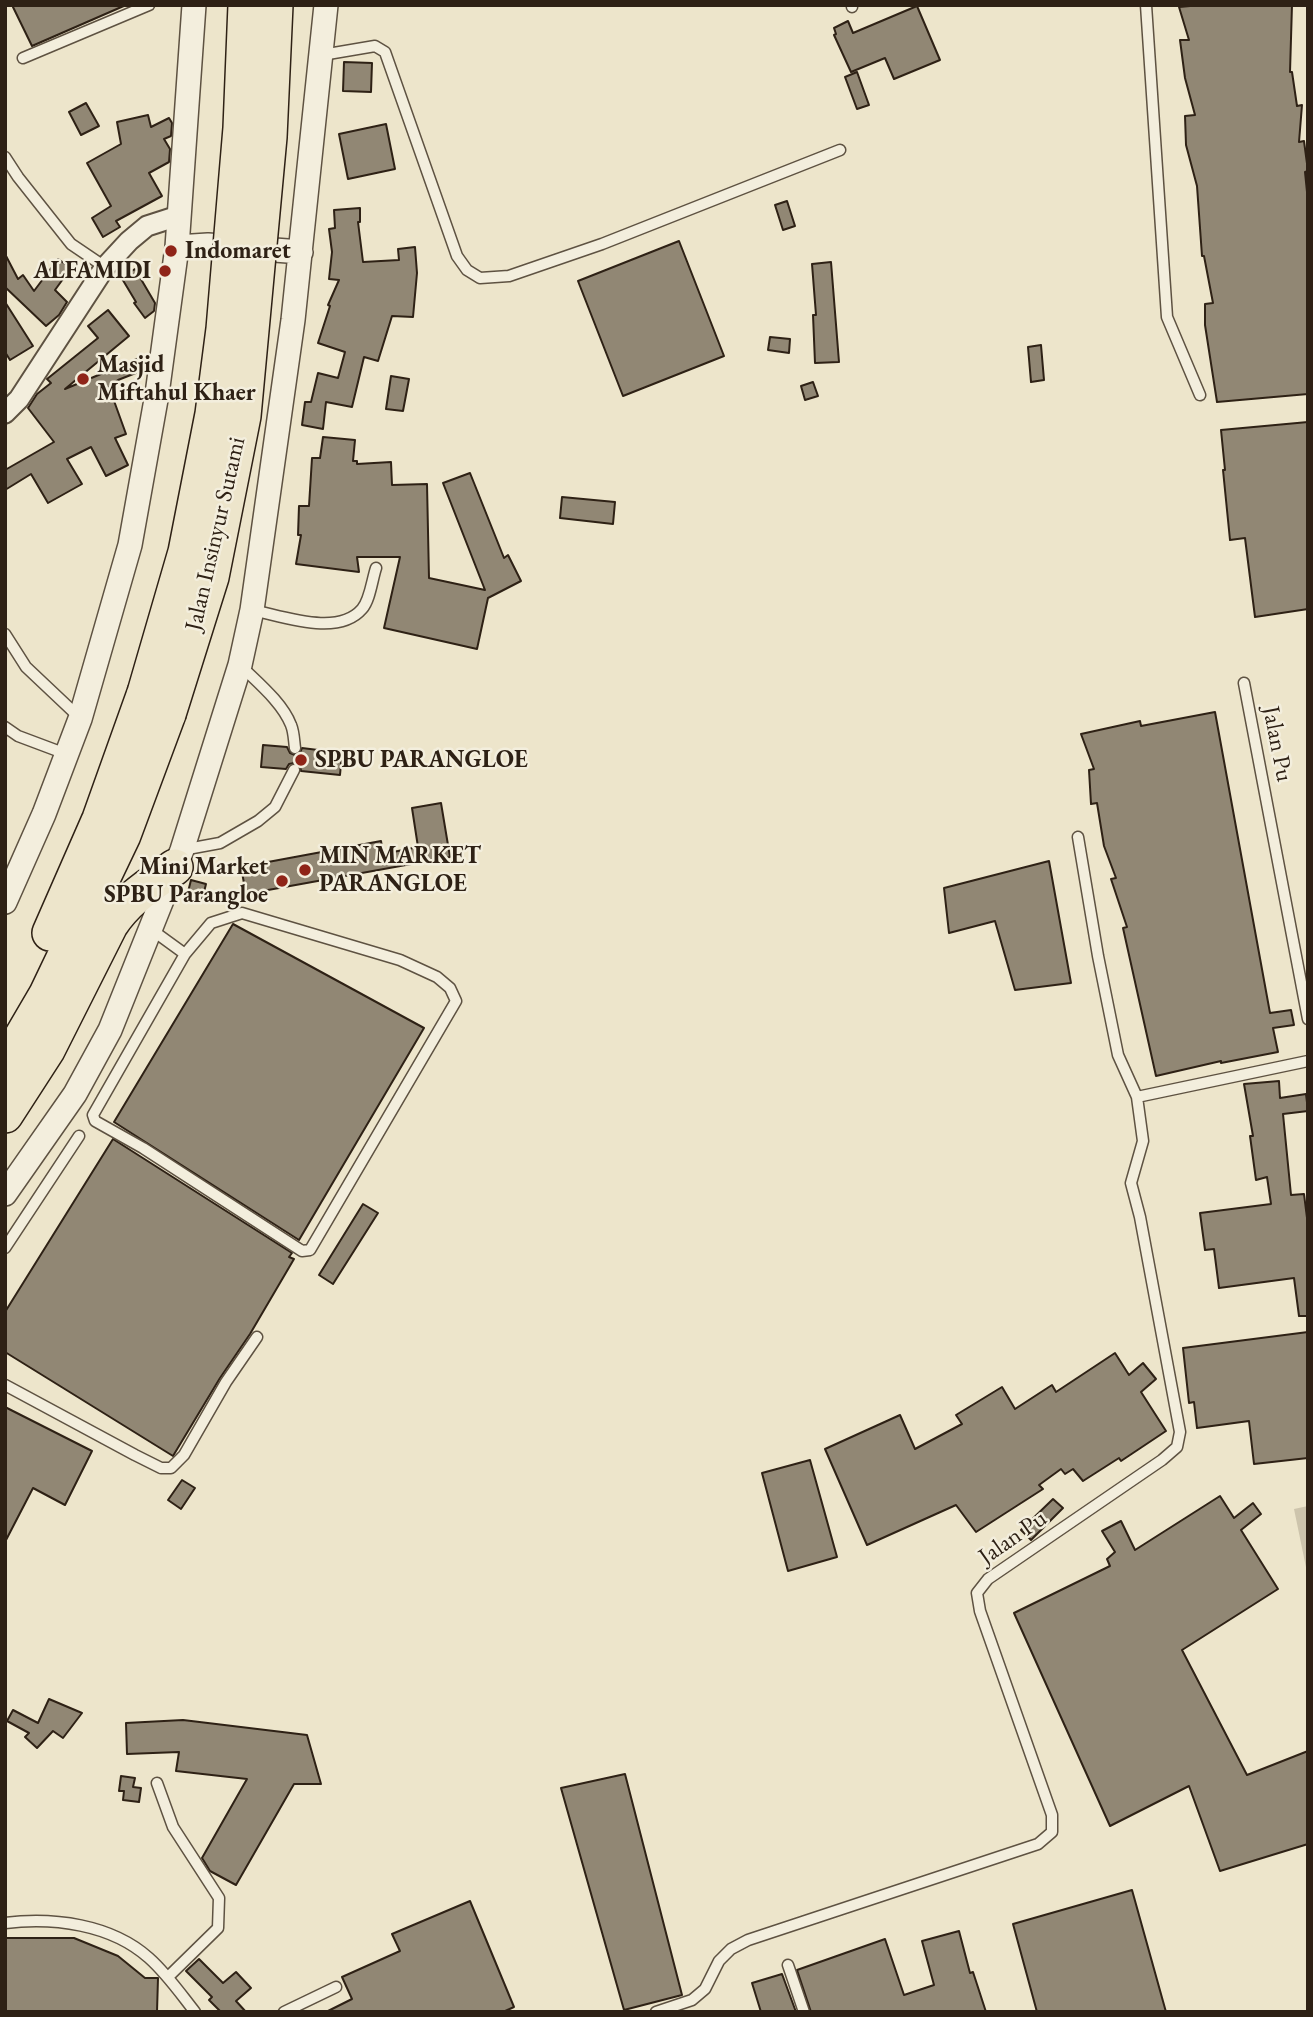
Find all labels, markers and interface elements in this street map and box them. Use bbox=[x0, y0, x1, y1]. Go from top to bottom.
place label: Indomaret bbox=[185, 237, 291, 265]
marker: Indomaret bbox=[163, 243, 179, 259]
place label: ALFAMIDI bbox=[34, 257, 151, 285]
marker: ALFAMIDI bbox=[157, 263, 173, 279]
place label: Masjid Miftahul Khaer bbox=[97, 351, 256, 407]
marker: Masjid Miftahul Khaer bbox=[75, 371, 91, 387]
street label: Jalan Insinyur Sutami bbox=[180, 434, 252, 634]
street label: Jalan Pu bbox=[1256, 704, 1298, 784]
place label: SPBU PARANGLOE bbox=[315, 746, 528, 774]
marker: SPBU PARANGLOE bbox=[293, 752, 309, 768]
place label: MIN MARKET PARANGLOE bbox=[319, 842, 481, 898]
place label: Mini Market SPBU Parangloe bbox=[104, 853, 268, 909]
marker: MIN MARKET PARANGLOE bbox=[297, 862, 313, 878]
marker: Mini Market SPBU Parangloe bbox=[274, 873, 290, 889]
street label: Jalan Pu bbox=[973, 1504, 1053, 1572]

